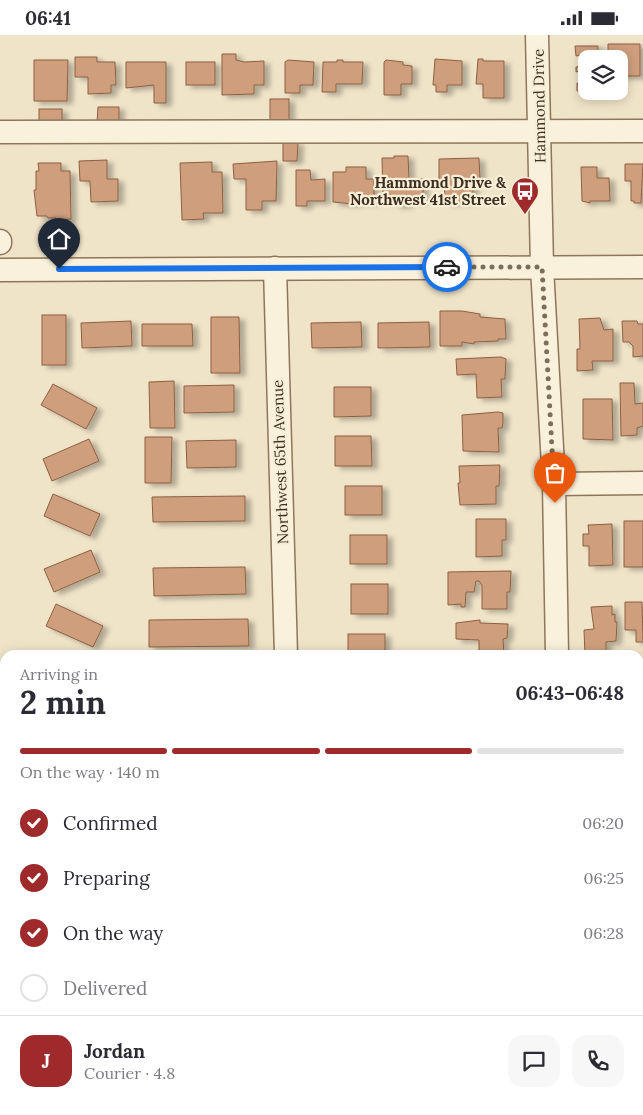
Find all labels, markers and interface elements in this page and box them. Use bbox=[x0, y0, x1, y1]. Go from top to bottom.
text: 06:41 bbox=[25, 6, 71, 30]
street label: Hammond Drive bbox=[529, 49, 549, 163]
map controls bbox=[578, 50, 628, 100]
button: layers bbox=[578, 50, 628, 100]
place label: Hammond Drive & Northwest 41st Street bbox=[350, 173, 507, 209]
bus stop icon: Hammond Drive & Northwest 41st Street bbox=[510, 176, 540, 215]
pin bbox=[38, 218, 80, 269]
icon: home bbox=[45, 225, 73, 253]
courier bbox=[422, 242, 472, 292]
icon: car bbox=[433, 253, 461, 281]
street label: Northwest 65th Avenue bbox=[268, 379, 292, 545]
pin bbox=[534, 452, 576, 503]
icon: bag bbox=[541, 459, 569, 487]
text: Arriving in bbox=[20, 664, 98, 684]
text: 06:43–06:48 bbox=[515, 681, 624, 705]
text: 2 min bbox=[20, 682, 106, 723]
text: On the way · 140 m bbox=[20, 762, 160, 782]
icon: check bbox=[20, 809, 48, 837]
text: Confirmed bbox=[63, 811, 158, 835]
text: 06:20 bbox=[582, 813, 624, 833]
icon: check bbox=[20, 864, 48, 892]
text: Preparing bbox=[63, 866, 150, 890]
text: 06:25 bbox=[584, 868, 624, 888]
icon: check bbox=[20, 919, 48, 947]
text: On the way bbox=[63, 921, 163, 945]
text: 06:28 bbox=[583, 923, 624, 943]
text: Delivered bbox=[63, 976, 147, 1000]
button: chat bbox=[508, 1035, 560, 1087]
button: phone bbox=[572, 1035, 624, 1087]
text: Jordan bbox=[84, 1039, 145, 1063]
text: J bbox=[42, 1049, 50, 1073]
text: Courier · 4.8 bbox=[84, 1063, 175, 1083]

